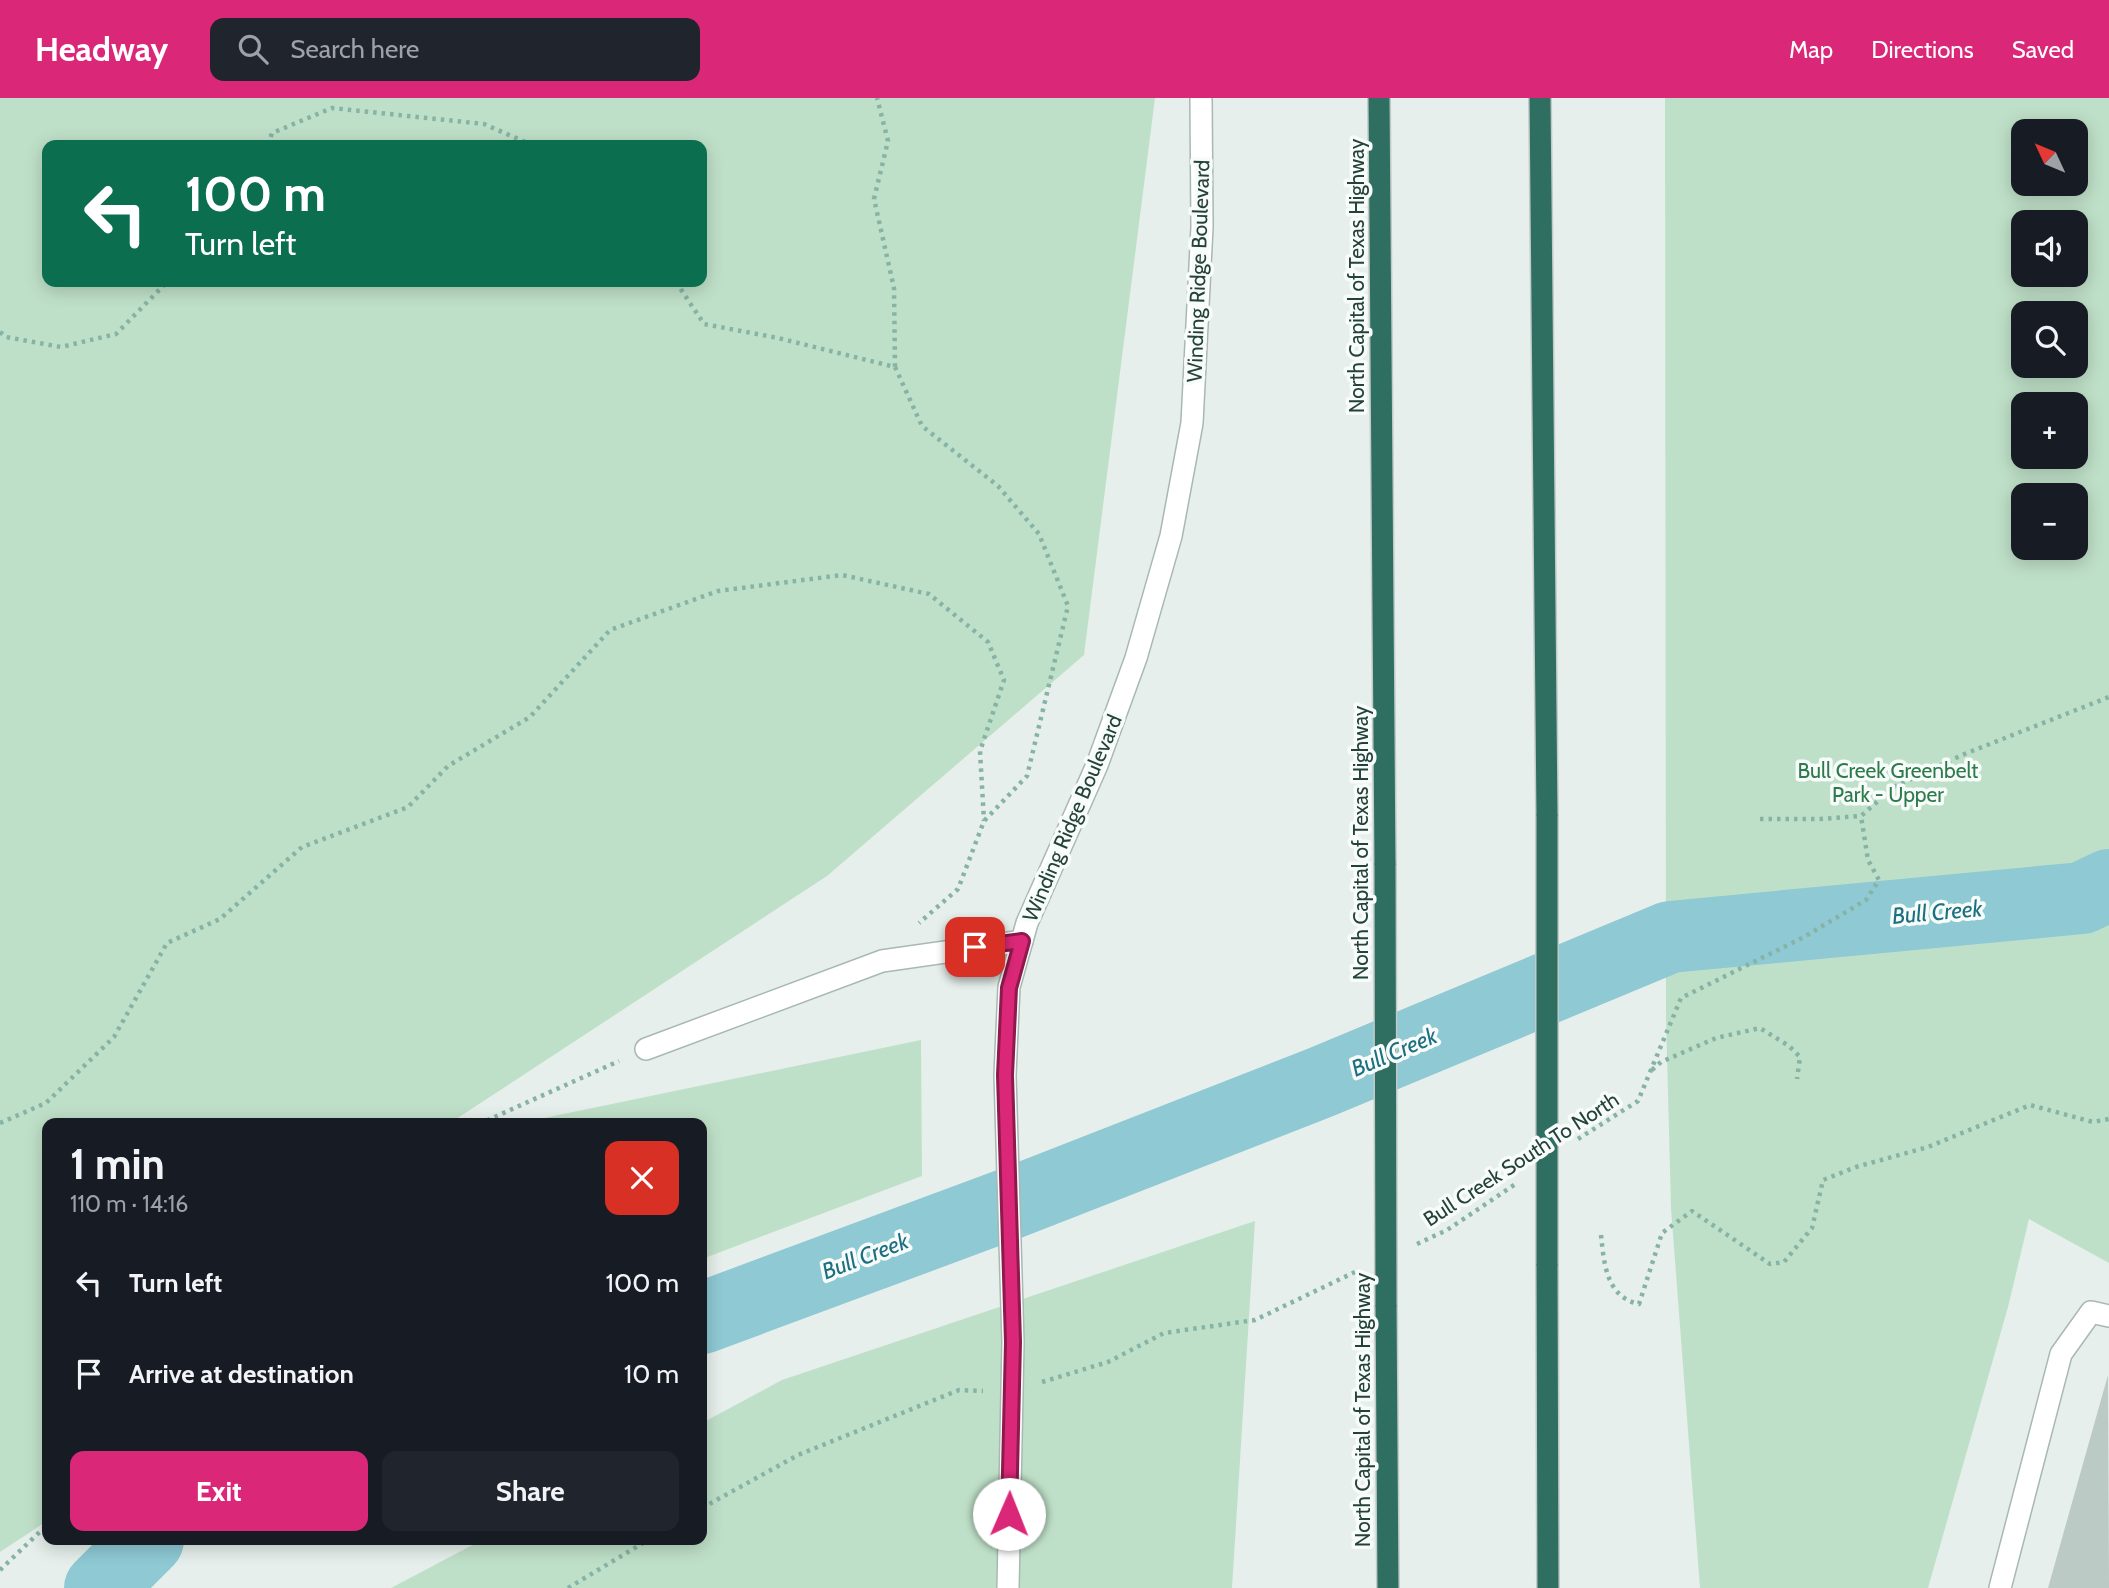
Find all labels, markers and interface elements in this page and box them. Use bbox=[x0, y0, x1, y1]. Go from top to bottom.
search box bbox=[210, 18, 700, 81]
text: Headway bbox=[35, 29, 168, 69]
icon: search bbox=[234, 30, 272, 68]
text: Search here bbox=[290, 33, 419, 65]
text: Map bbox=[1789, 35, 1833, 64]
text: Directions bbox=[1871, 35, 1974, 64]
text: Saved bbox=[2012, 35, 2074, 64]
north arrow bbox=[2011, 119, 2088, 196]
map controls bbox=[2011, 119, 2088, 560]
street label: North Capital of Texas Highway bbox=[1344, 138, 1369, 413]
street label: Winding Ridge Boulevard bbox=[1182, 159, 1214, 383]
text: 100 m bbox=[185, 164, 326, 223]
icon: left bbox=[70, 168, 161, 259]
button: sound bbox=[2011, 210, 2088, 287]
text: Turn left bbox=[185, 224, 296, 263]
button: search bbox=[2011, 301, 2088, 378]
button: + bbox=[2011, 392, 2088, 469]
button: − bbox=[2011, 483, 2088, 560]
street label: North Capital of Texas Highway bbox=[1348, 705, 1373, 980]
street label: Winding Ridge Boulevard bbox=[1017, 711, 1127, 925]
park label: Bull Creek Greenbelt Park - Upper bbox=[1798, 758, 1978, 807]
water label: Bull Creek bbox=[1891, 894, 1984, 930]
pin bbox=[945, 917, 1005, 977]
icon: arrive bbox=[956, 928, 994, 966]
water label: Bull Creek bbox=[1347, 1021, 1442, 1083]
street label: Bull Creek South To North bbox=[1419, 1086, 1623, 1232]
text: 1 min bbox=[70, 1138, 165, 1190]
button: close bbox=[605, 1141, 679, 1215]
text: 110 m · 14:16 bbox=[70, 1190, 188, 1218]
water label: Bull Creek bbox=[818, 1226, 913, 1285]
icon: left bbox=[70, 1264, 108, 1302]
text: Turn left bbox=[129, 1267, 222, 1299]
text: 100 m bbox=[606, 1267, 679, 1299]
street label: North Capital of Texas Highway bbox=[1350, 1272, 1375, 1547]
icon: arrive bbox=[70, 1355, 108, 1393]
text: Arrive at destination bbox=[129, 1358, 354, 1390]
text: 10 m bbox=[624, 1358, 679, 1390]
button: Exit bbox=[70, 1451, 368, 1531]
button: Share bbox=[382, 1451, 679, 1531]
position arrow bbox=[972, 1477, 1046, 1551]

